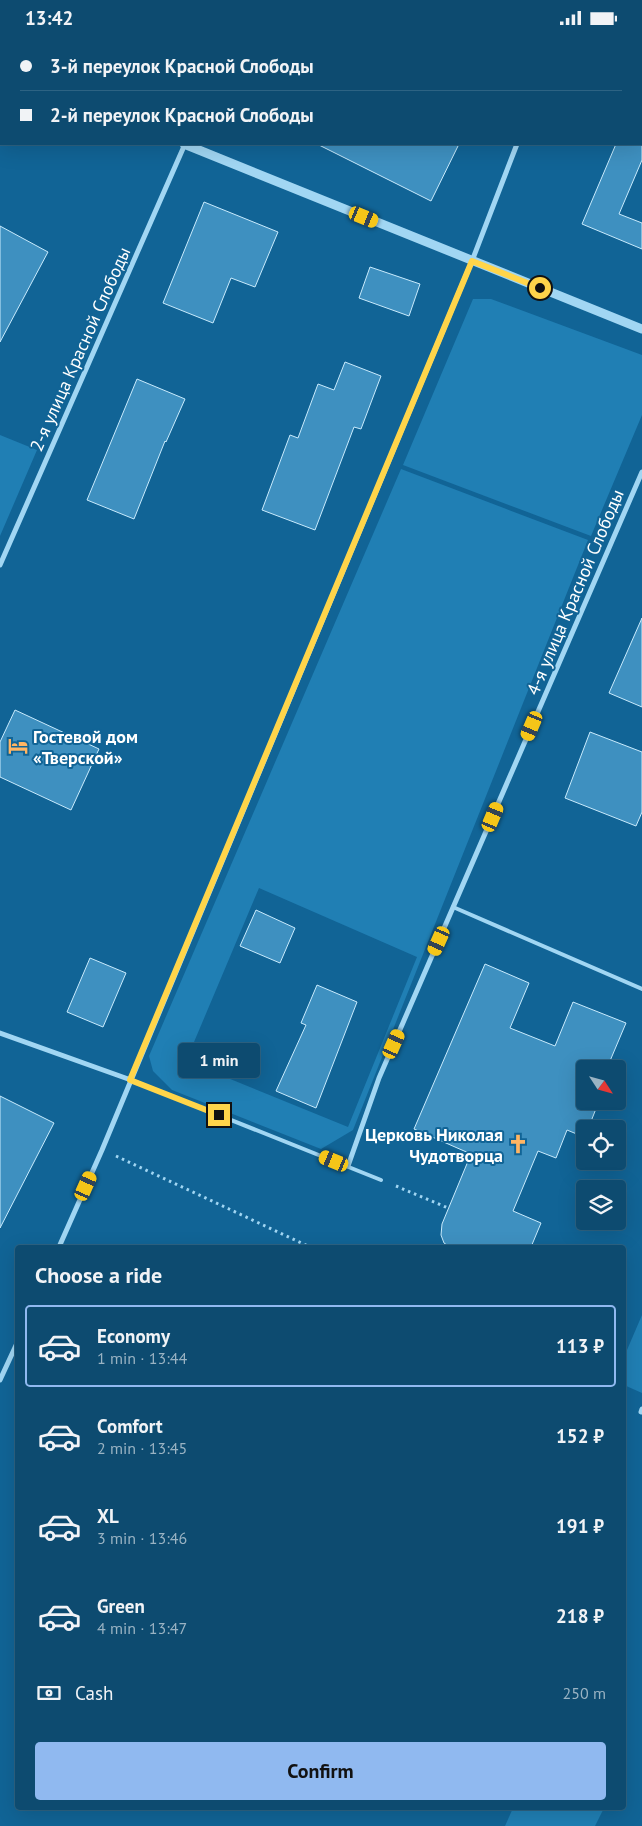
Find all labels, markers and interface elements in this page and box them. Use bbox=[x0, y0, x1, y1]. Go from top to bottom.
text: 13:42 bbox=[25, 6, 73, 30]
text: 3-й переулок Красной Слободы bbox=[50, 54, 314, 78]
text: 2-й переулок Красной Слободы bbox=[50, 103, 314, 127]
car bbox=[347, 204, 380, 230]
street label: 2-я улица Красной Слободы bbox=[24, 243, 136, 455]
route start bbox=[529, 277, 551, 299]
street label: 4-я улица Красной Слободы bbox=[521, 486, 629, 698]
car bbox=[519, 709, 544, 743]
place label: Гостевой дом «Тверской» bbox=[33, 725, 138, 769]
hotel icon: Гостевой дом «Тверской» bbox=[7, 735, 29, 757]
car bbox=[480, 800, 505, 834]
car bbox=[426, 924, 451, 958]
car bbox=[381, 1027, 406, 1061]
callout: 1 min bbox=[178, 1043, 260, 1077]
text: 1 min bbox=[199, 1050, 239, 1070]
north arrow bbox=[576, 1060, 626, 1110]
map controls bbox=[576, 1060, 626, 1230]
route end bbox=[208, 1104, 230, 1126]
button: locate bbox=[576, 1120, 626, 1170]
place label: Церковь Николая Чудотворца bbox=[365, 1123, 503, 1167]
church icon: Церковь Николая Чудотворца bbox=[507, 1133, 529, 1155]
car bbox=[317, 1148, 350, 1174]
car bbox=[73, 1169, 98, 1203]
button: layers bbox=[576, 1180, 626, 1230]
text: Choose a ride bbox=[35, 1261, 162, 1289]
icon: car bbox=[37, 1324, 82, 1369]
text: Economy bbox=[97, 1324, 170, 1348]
text: 113 ₽ bbox=[556, 1334, 604, 1358]
text: 1 min · 13:44 bbox=[97, 1348, 187, 1368]
icon: car bbox=[37, 1414, 82, 1459]
text: Comfort bbox=[97, 1414, 163, 1438]
text: 152 ₽ bbox=[556, 1424, 604, 1448]
text: 2 min · 13:45 bbox=[97, 1438, 187, 1458]
icon: car bbox=[37, 1504, 82, 1549]
text: XL bbox=[97, 1504, 119, 1528]
text: 191 ₽ bbox=[556, 1514, 604, 1538]
text: 3 min · 13:46 bbox=[97, 1528, 187, 1548]
icon: car bbox=[37, 1594, 82, 1639]
text: Green bbox=[97, 1594, 145, 1618]
text: 218 ₽ bbox=[556, 1604, 604, 1628]
text: 4 min · 13:47 bbox=[97, 1618, 187, 1638]
icon: cash bbox=[35, 1679, 63, 1707]
text: Cash bbox=[75, 1681, 113, 1705]
text: 250 m bbox=[563, 1683, 606, 1703]
button: Confirm bbox=[35, 1742, 606, 1800]

